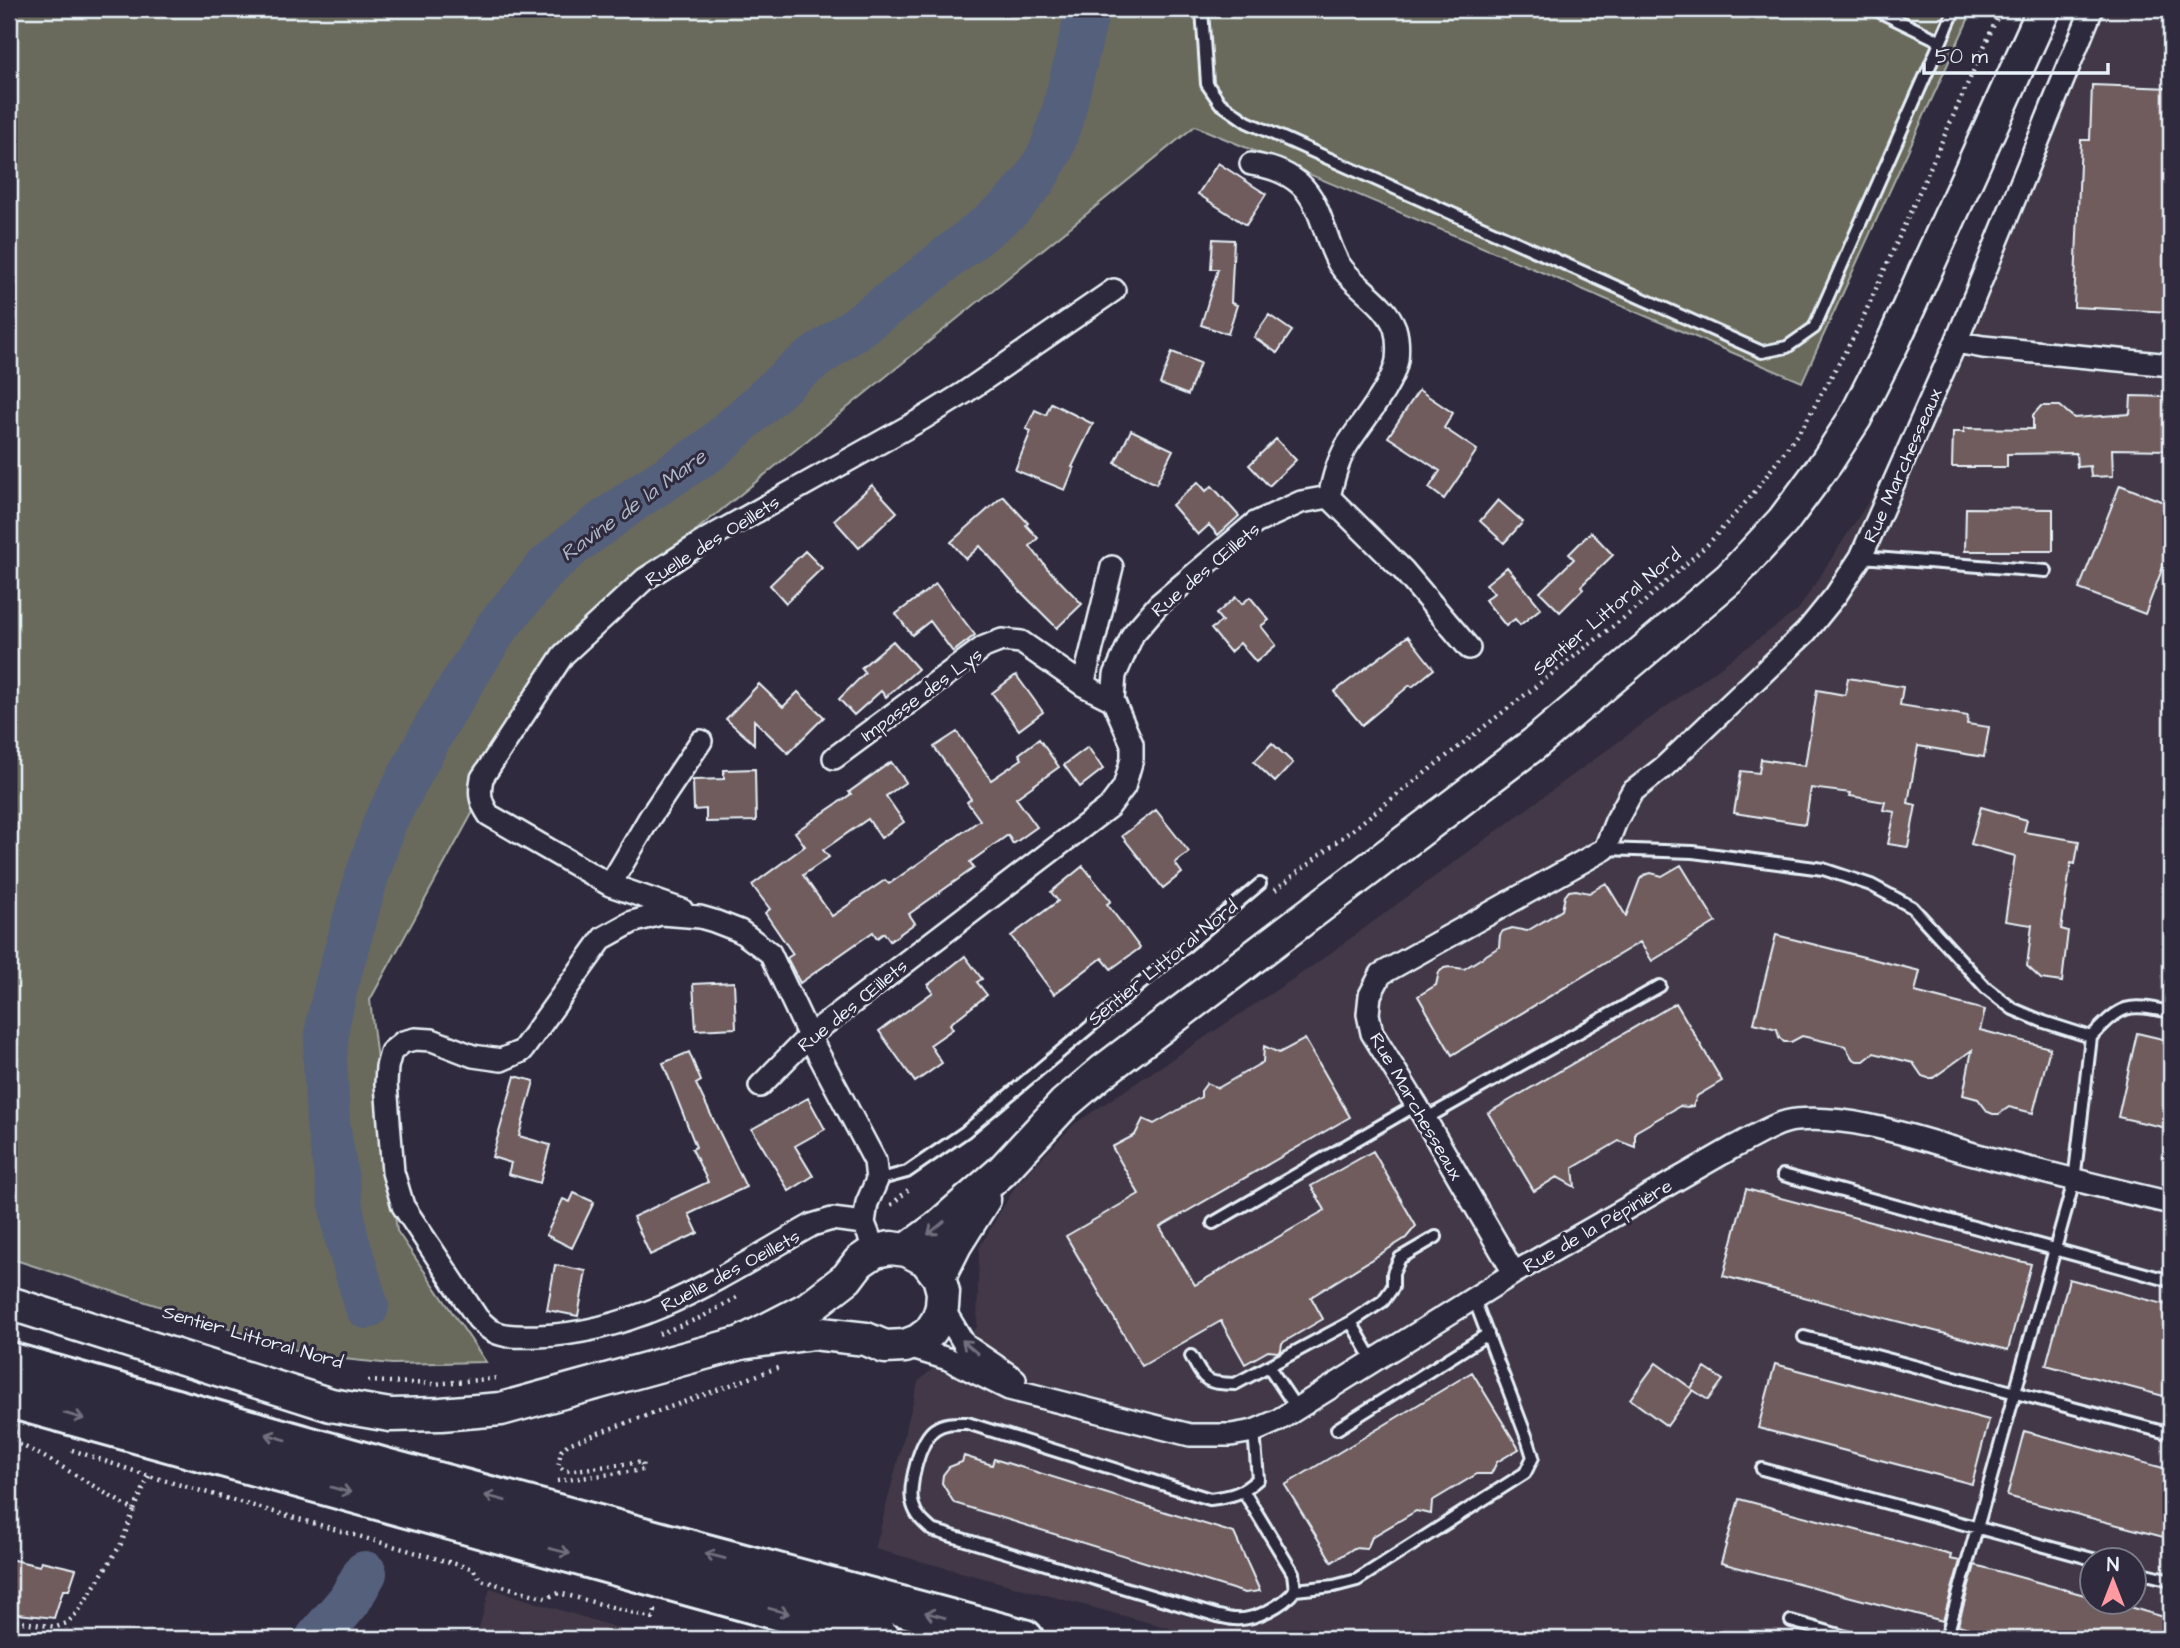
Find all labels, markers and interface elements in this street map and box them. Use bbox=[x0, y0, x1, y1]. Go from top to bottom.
scale bar bbox=[1924, 32, 2108, 76]
text: 50 m bbox=[1935, 42, 1989, 71]
street label: Rue Marchesseaux bbox=[1857, 384, 1950, 547]
water label: Ravine de la Mare bbox=[554, 442, 713, 568]
street label: Ruelle des Oeillets bbox=[640, 489, 785, 593]
street label: Rue des Œillets bbox=[1146, 517, 1266, 624]
street label: Sentier Littoral Nord bbox=[1527, 542, 1687, 682]
street label: Impasse des Lys bbox=[855, 642, 989, 750]
street label: Sentier Littoral Nord bbox=[1082, 894, 1244, 1032]
street label: Rue des Œillets bbox=[792, 953, 914, 1059]
street label: Rue Marchesseaux bbox=[1362, 1028, 1469, 1186]
street label: Rue de la Pépinière bbox=[1518, 1173, 1677, 1280]
one-way arrow bbox=[928, 1220, 946, 1235]
street label: Ruelle des Oeillets bbox=[656, 1223, 805, 1319]
street label: Sentier Littoral Nord bbox=[159, 1299, 346, 1376]
one-way arrow bbox=[962, 1339, 980, 1355]
one-way arrow bbox=[63, 1410, 85, 1423]
one-way arrow bbox=[265, 1430, 287, 1443]
one-way arrow bbox=[330, 1485, 352, 1498]
one-way arrow bbox=[484, 1490, 506, 1503]
one-way arrow bbox=[548, 1545, 571, 1558]
north arrow bbox=[2078, 1546, 2148, 1616]
one-way arrow bbox=[704, 1549, 726, 1562]
text: N bbox=[2107, 1552, 2119, 1579]
one-way arrow bbox=[768, 1606, 790, 1619]
one-way arrow bbox=[924, 1608, 947, 1621]

